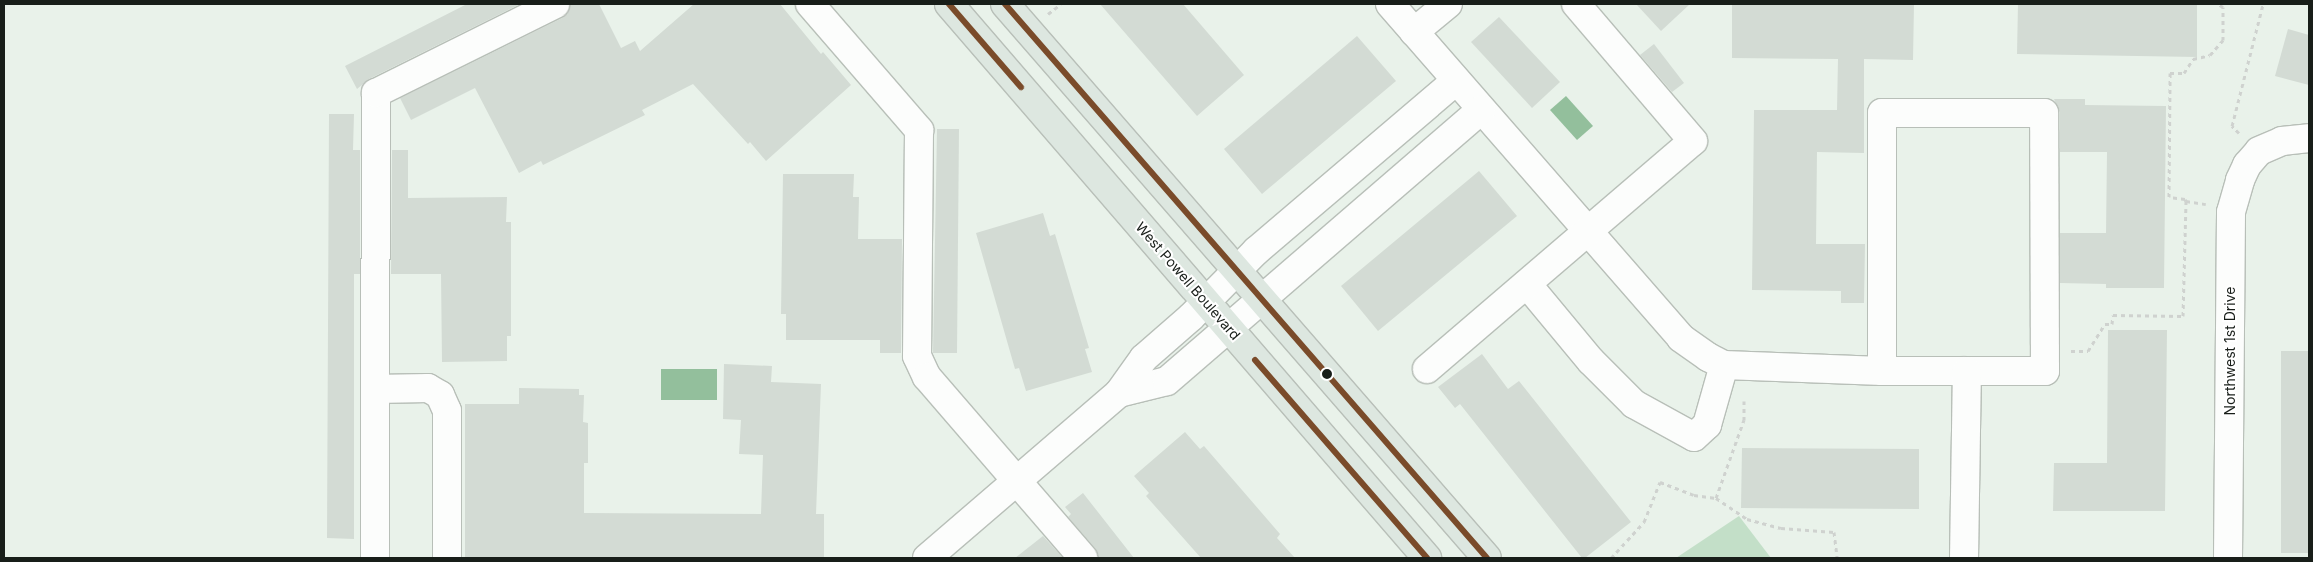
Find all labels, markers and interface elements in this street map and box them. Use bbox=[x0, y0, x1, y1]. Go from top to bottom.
street label: West Powell Boulevard bbox=[1132, 219, 1244, 343]
street label: Northwest 1st Drive bbox=[2222, 287, 2238, 415]
unlabelled marker bbox=[1322, 369, 1332, 379]

